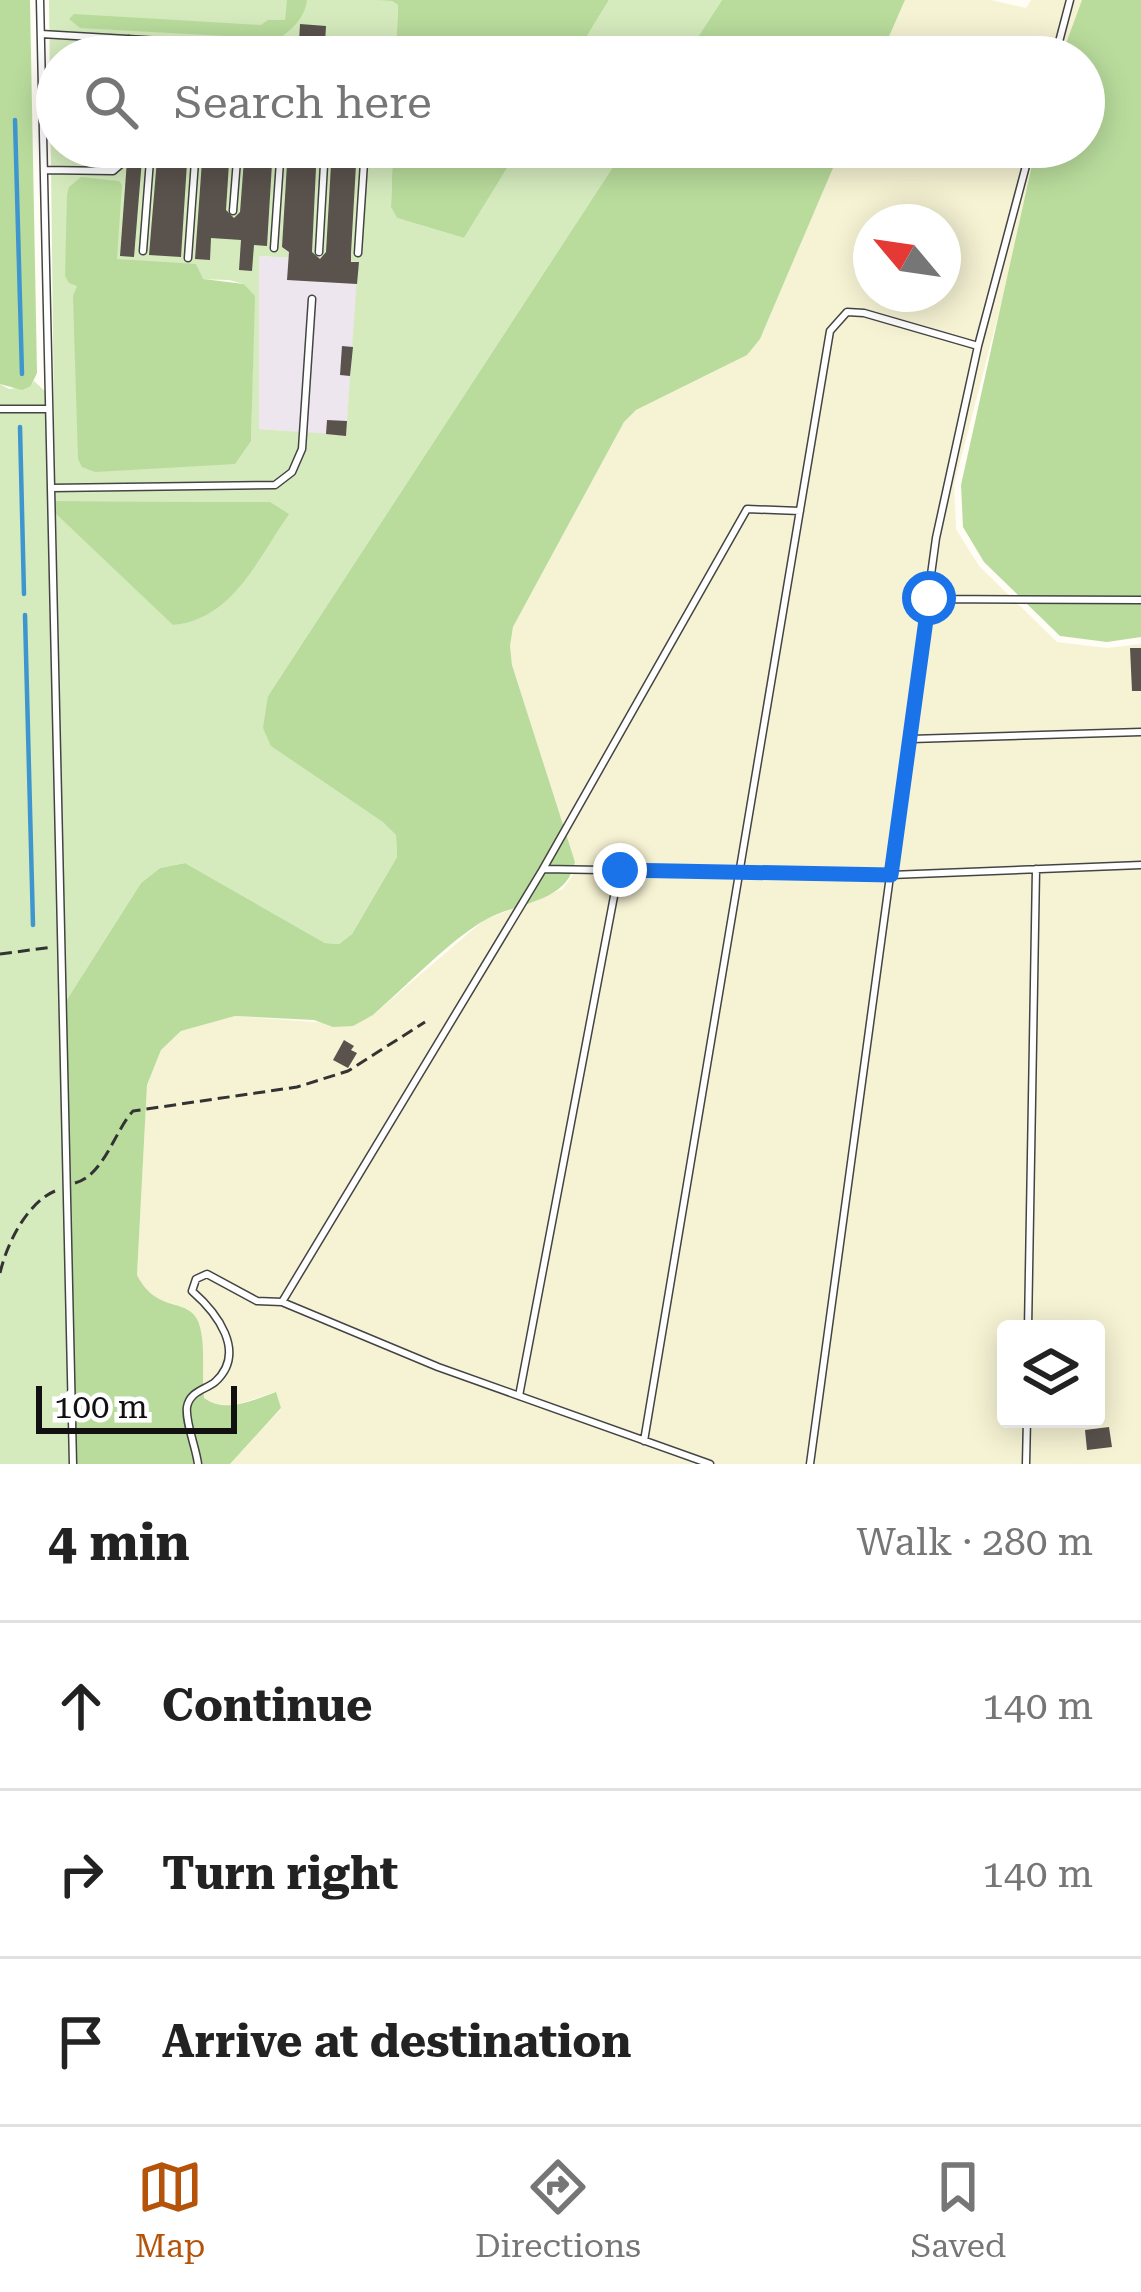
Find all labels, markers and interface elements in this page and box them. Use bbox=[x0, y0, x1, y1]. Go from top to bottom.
search box bbox=[36, 36, 1105, 168]
icon: search bbox=[78, 69, 144, 135]
text: Search here bbox=[174, 76, 432, 129]
north arrow bbox=[853, 204, 961, 312]
route start bbox=[902, 571, 956, 625]
route end bbox=[593, 843, 647, 897]
map controls bbox=[997, 1320, 1105, 1428]
button: layers bbox=[997, 1320, 1105, 1428]
scale bar bbox=[36, 1380, 237, 1433]
text: 100 m bbox=[54, 1387, 148, 1426]
text: 4 min bbox=[48, 1513, 190, 1572]
text: Walk · 280 m bbox=[857, 1519, 1093, 1565]
icon: ahead bbox=[48, 1673, 114, 1739]
text: Continue bbox=[162, 1679, 373, 1732]
text: 140 m bbox=[982, 1683, 1093, 1729]
icon: right bbox=[48, 1841, 114, 1907]
text: Turn right bbox=[162, 1847, 398, 1900]
text: 140 m bbox=[982, 1851, 1093, 1897]
icon: arrive bbox=[48, 2009, 114, 2075]
text: Arrive at destination bbox=[162, 2015, 631, 2068]
tab: Map bbox=[135, 2154, 205, 2265]
tab: Directions bbox=[475, 2154, 641, 2265]
tab: Saved bbox=[911, 2154, 1006, 2265]

